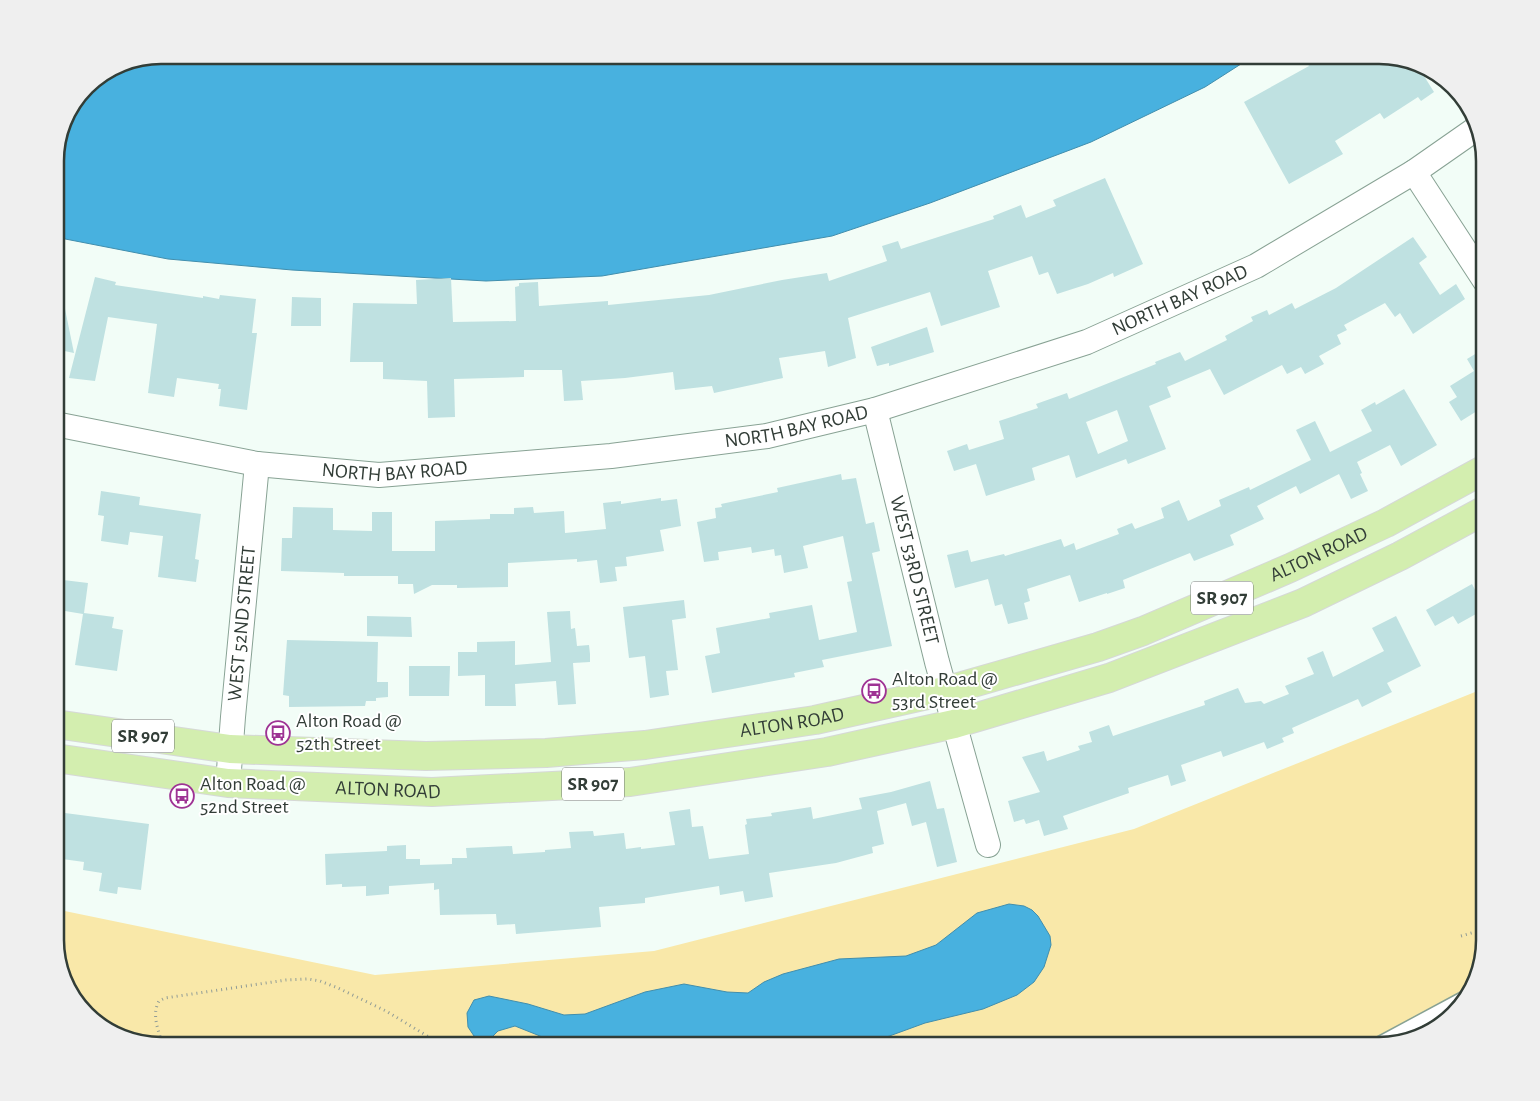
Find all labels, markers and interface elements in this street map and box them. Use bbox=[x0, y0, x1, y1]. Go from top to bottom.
street label: NORTH BAY ROAD bbox=[1109, 261, 1251, 339]
street label: NORTH BAY ROAD bbox=[723, 402, 870, 451]
street label: NORTH BAY ROAD bbox=[321, 458, 468, 485]
street label: WEST 53RD STREET bbox=[886, 494, 942, 647]
street label: ALTON ROAD bbox=[1267, 523, 1371, 585]
street label: WEST 52ND STREET bbox=[225, 545, 259, 702]
road number: SR 907 bbox=[1191, 582, 1253, 614]
place label: Alton Road @ 53rd Street bbox=[892, 669, 997, 712]
bus stop icon: Alton Road @ 53rd Street bbox=[861, 678, 887, 704]
street label: ALTON ROAD bbox=[739, 704, 846, 741]
place label: Alton Road @ 52th Street bbox=[296, 711, 401, 754]
road number: SR 907 bbox=[112, 719, 174, 752]
bus stop icon: Alton Road @ 52th Street bbox=[265, 720, 291, 746]
road number: SR 907 bbox=[562, 768, 624, 801]
place label: Alton Road @ 52nd Street bbox=[200, 774, 305, 817]
street label: ALTON ROAD bbox=[335, 778, 441, 802]
bus stop icon: Alton Road @ 52nd Street bbox=[169, 783, 195, 809]

